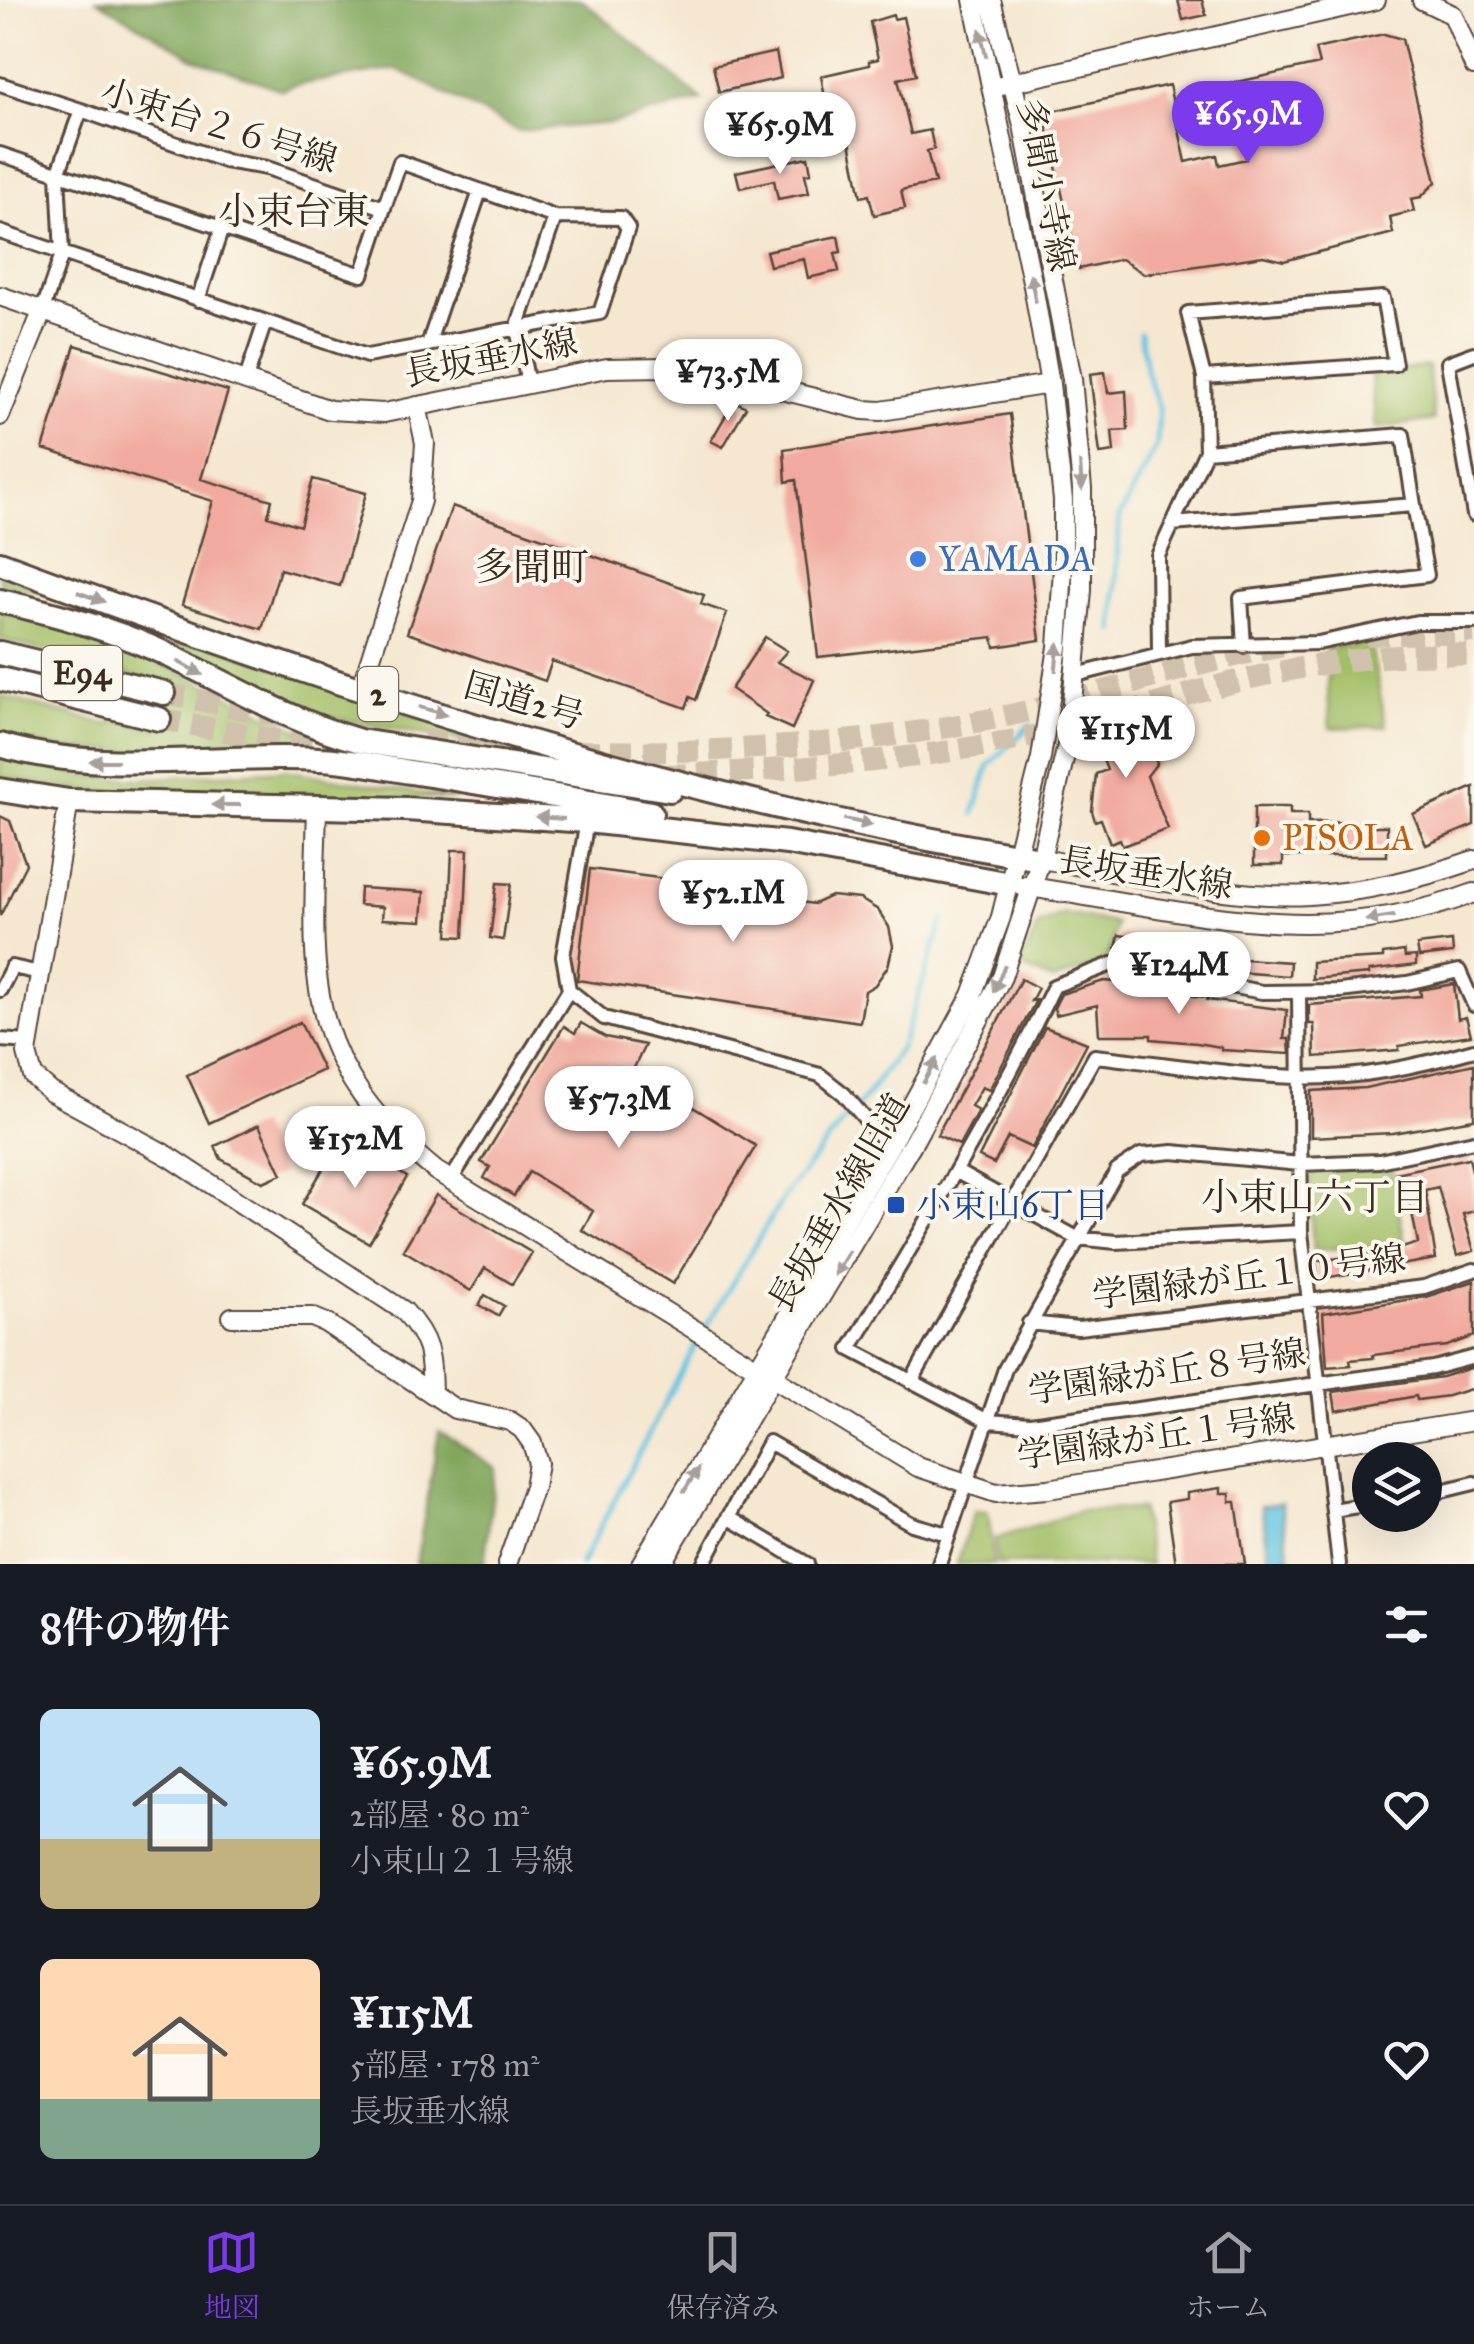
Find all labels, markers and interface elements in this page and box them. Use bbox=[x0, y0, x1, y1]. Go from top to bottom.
one-way arrow bbox=[974, 27, 990, 58]
street label: 小束台２６号線 bbox=[96, 70, 342, 182]
pin: ¥65.9M bbox=[1167, 81, 1329, 166]
pin: ¥65.9M bbox=[699, 92, 861, 177]
text: ¥65.9M bbox=[1194, 94, 1302, 133]
street label: 多聞小寺線 bbox=[1008, 95, 1084, 275]
text: ¥65.9M bbox=[726, 105, 834, 144]
district label: 小束台東 bbox=[218, 188, 370, 234]
one-way arrow bbox=[1025, 272, 1040, 303]
street label: 長坂垂水線 bbox=[401, 320, 581, 396]
pin: ¥73.5M bbox=[647, 339, 809, 424]
text: ¥73.5M bbox=[676, 352, 780, 391]
one-way arrow bbox=[1073, 461, 1089, 493]
place label: YAMADA bbox=[938, 538, 1094, 581]
district label: 多聞町 bbox=[475, 544, 589, 590]
marker: YAMADA bbox=[907, 548, 929, 570]
one-way arrow bbox=[77, 590, 107, 605]
one-way arrow bbox=[1049, 640, 1065, 672]
road number: E94 bbox=[42, 646, 122, 700]
one-way arrow bbox=[176, 659, 205, 676]
street label: 国道2号 bbox=[459, 663, 589, 739]
road number: 2 bbox=[358, 667, 398, 721]
pin: ¥115M bbox=[1056, 696, 1196, 781]
one-way arrow bbox=[418, 704, 449, 719]
text: ¥115M bbox=[1079, 709, 1173, 748]
one-way arrow bbox=[87, 753, 119, 769]
one-way arrow bbox=[209, 797, 241, 813]
one-way arrow bbox=[534, 810, 566, 826]
one-way arrow bbox=[843, 815, 874, 831]
place label: PISOLA bbox=[1282, 817, 1414, 860]
marker: PISOLA bbox=[1251, 827, 1273, 849]
street label: 長坂垂水線 bbox=[1056, 838, 1236, 908]
pin: ¥52.1M bbox=[652, 860, 814, 945]
text: ¥52.1M bbox=[681, 873, 785, 912]
one-way arrow bbox=[1364, 911, 1395, 927]
pin: ¥124M bbox=[1109, 932, 1249, 1017]
text: ¥124M bbox=[1129, 945, 1229, 984]
one-way arrow bbox=[991, 965, 1008, 994]
one-way arrow bbox=[922, 1057, 939, 1086]
pin: ¥57.3M bbox=[538, 1066, 700, 1151]
text: ¥57.3M bbox=[567, 1079, 672, 1118]
street label: 長坂垂水線旧道 bbox=[759, 1086, 919, 1320]
pin: ¥152M bbox=[285, 1106, 425, 1191]
text: ¥152M bbox=[306, 1119, 404, 1158]
district label: 小束山六丁目 bbox=[1201, 1174, 1429, 1220]
place label: 小束山6丁目 bbox=[916, 1184, 1109, 1227]
marker: 小束山6丁目 bbox=[885, 1194, 907, 1216]
street label: 学園緑が丘１０号線 bbox=[1090, 1236, 1408, 1318]
one-way arrow bbox=[834, 1249, 851, 1277]
street label: 学園緑が丘８号線 bbox=[1025, 1331, 1309, 1413]
street label: 学園緑が丘１号線 bbox=[1014, 1396, 1298, 1478]
map controls bbox=[1352, 1442, 1442, 1532]
button: layers bbox=[1352, 1442, 1442, 1532]
one-way arrow bbox=[682, 1466, 699, 1494]
icon: filters bbox=[1379, 1597, 1434, 1652]
text: 8件の物件 bbox=[40, 1602, 230, 1654]
text: ¥65.9M bbox=[350, 1737, 492, 1789]
icon: home bbox=[120, 1749, 240, 1869]
icon: heart bbox=[1379, 1782, 1434, 1837]
text: 2部屋 · 80 m² bbox=[350, 1796, 529, 1835]
text: 小束山２１号線 bbox=[350, 1842, 574, 1881]
text: ¥115M bbox=[350, 1987, 473, 2039]
icon: home bbox=[120, 1999, 240, 2119]
icon: heart bbox=[1379, 2032, 1434, 2087]
text: 5部屋 · 178 m² bbox=[350, 2046, 539, 2085]
text: 長坂垂水線 bbox=[350, 2092, 510, 2131]
tab: 地図 bbox=[204, 2225, 260, 2325]
tab: 保存済み bbox=[667, 2225, 779, 2325]
tab: ホーム bbox=[1186, 2225, 1270, 2325]

